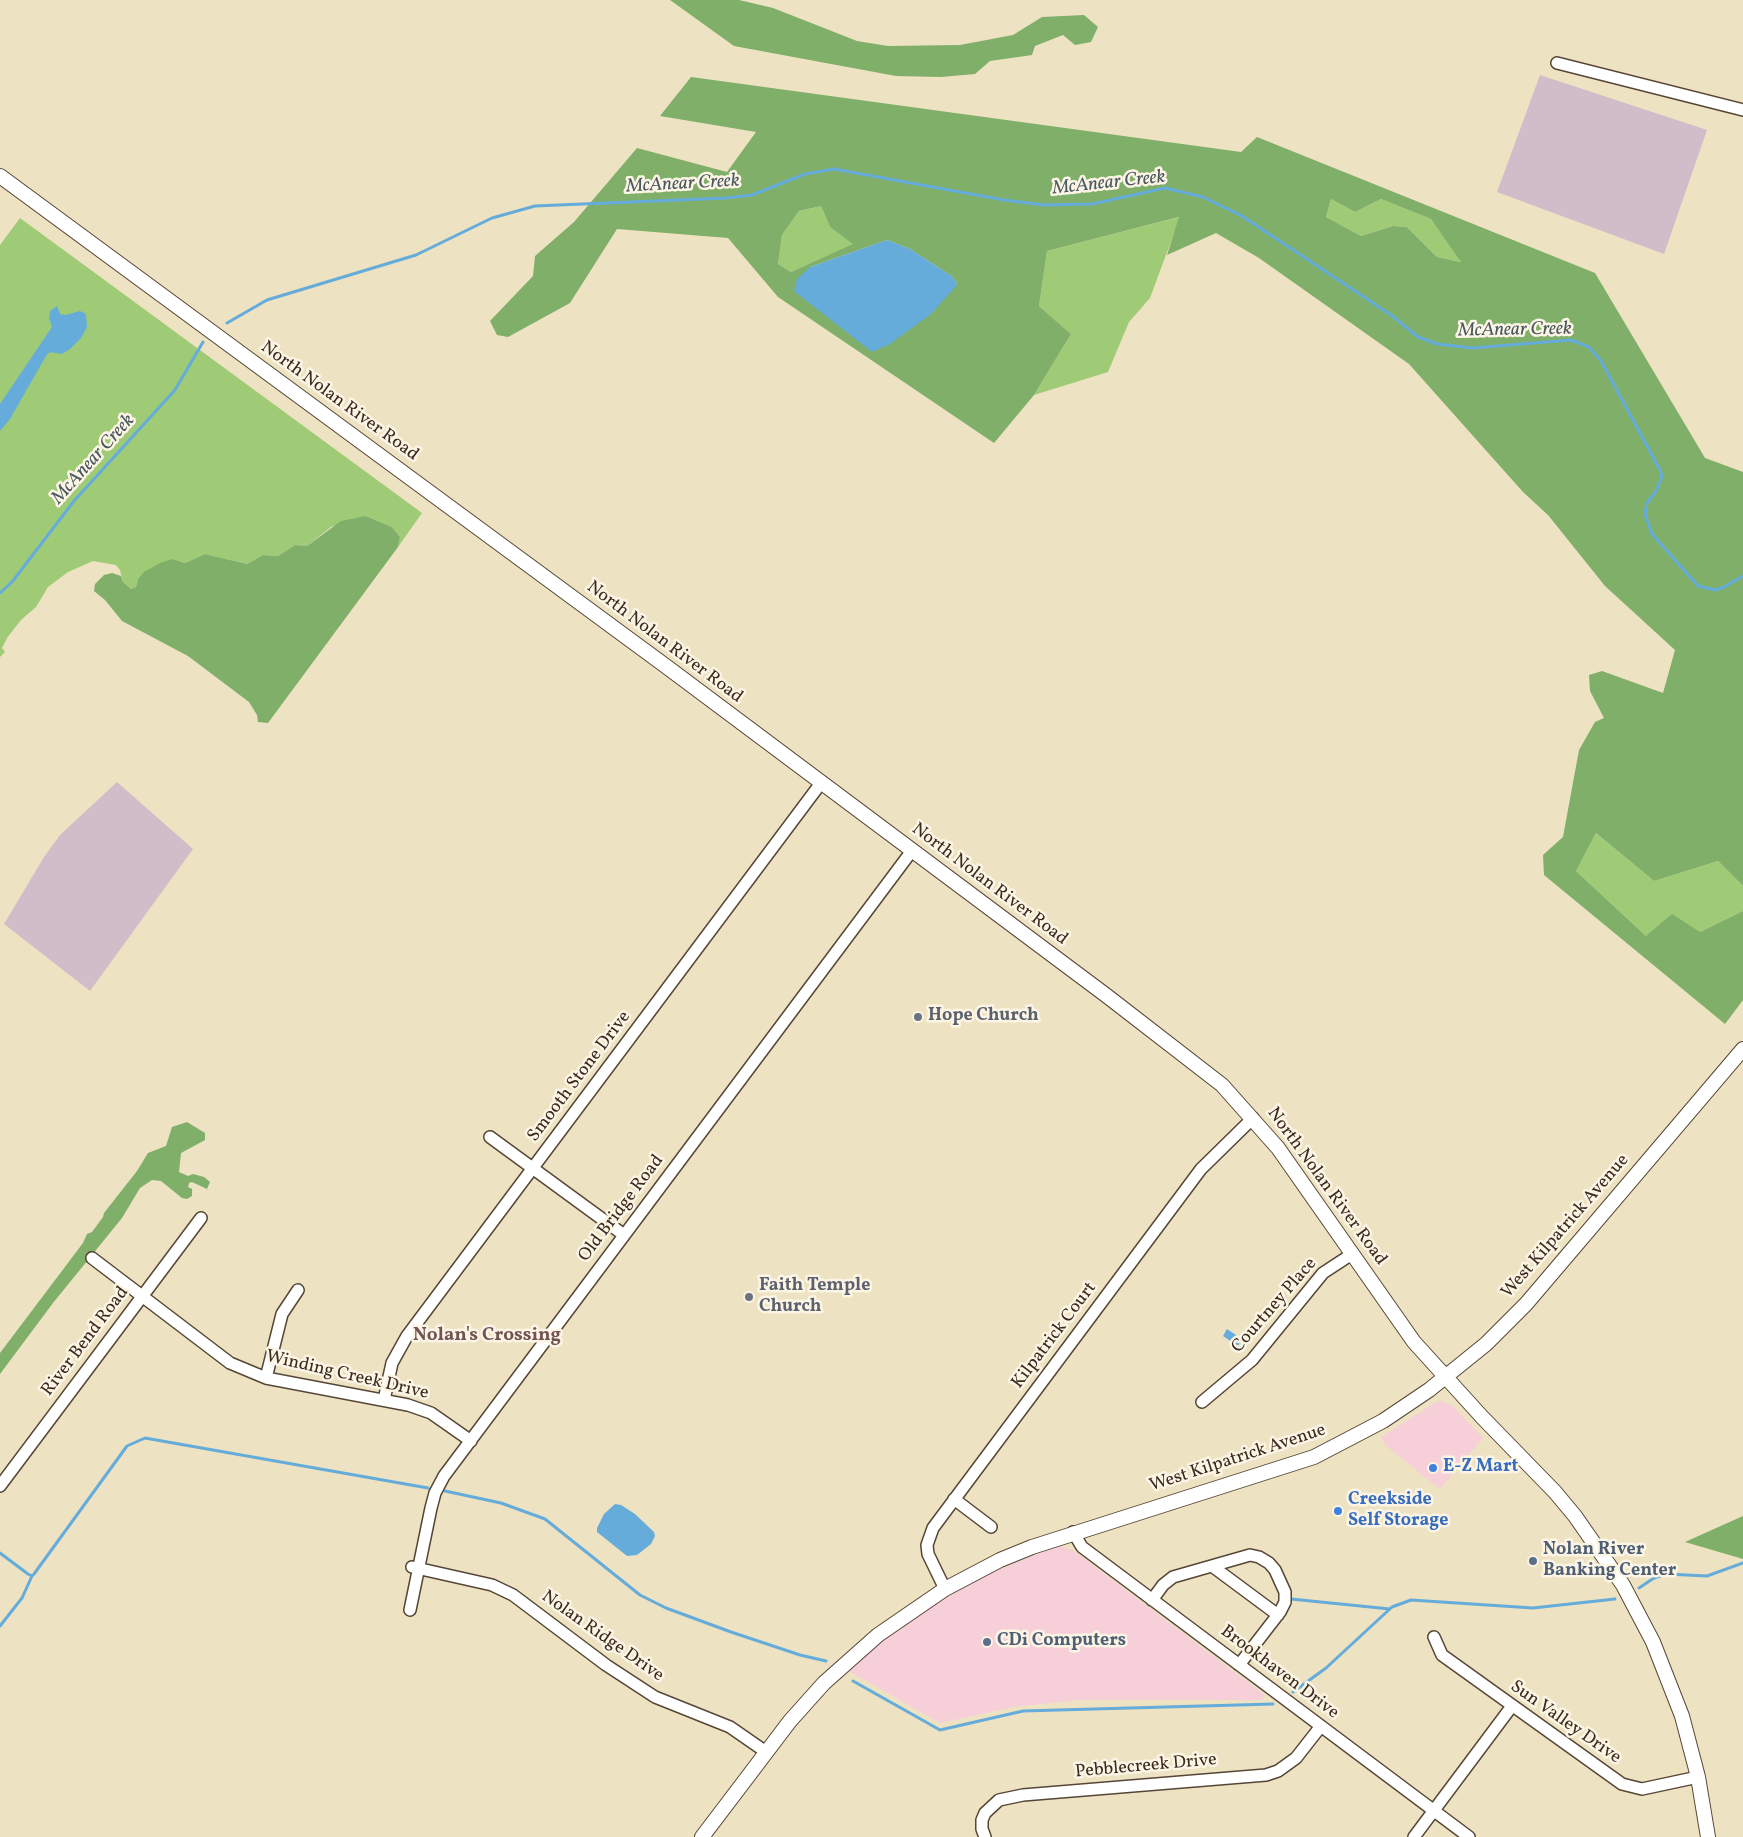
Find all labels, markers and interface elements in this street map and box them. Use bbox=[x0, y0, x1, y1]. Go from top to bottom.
water label: McAnear Creek bbox=[1051, 167, 1167, 201]
water label: McAnear Creek bbox=[626, 171, 740, 199]
water label: McAnear Creek bbox=[1458, 319, 1572, 343]
street label: North Nolan River Road bbox=[256, 337, 422, 467]
water label: McAnear Creek bbox=[48, 410, 140, 510]
street label: North Nolan River Road bbox=[582, 577, 746, 709]
street label: North Nolan River Road bbox=[907, 819, 1071, 951]
place label: Hope Church bbox=[928, 1006, 1039, 1028]
street label: Smooth Stone Drive bbox=[524, 1007, 636, 1147]
marker: Hope Church bbox=[912, 1011, 924, 1023]
street label: North Nolan River Road bbox=[1261, 1104, 1391, 1270]
street label: Old Bridge Road bbox=[575, 1151, 669, 1267]
street label: West Kilpatrick Avenue bbox=[1498, 1151, 1634, 1303]
street label: Courtney Place bbox=[1228, 1254, 1322, 1358]
place label: Faith Temple Church bbox=[759, 1276, 870, 1318]
street label: Kilpatrick Court bbox=[1008, 1279, 1102, 1393]
street label: River Bend Road bbox=[38, 1283, 134, 1401]
marker: Faith Temple Church bbox=[743, 1291, 755, 1303]
district label: Nolan's Crossing bbox=[413, 1326, 561, 1348]
street label: Winding Creek Drive bbox=[263, 1347, 431, 1405]
street label: West Kilpatrick Avenue bbox=[1147, 1420, 1329, 1498]
place label: E-Z Mart bbox=[1443, 1457, 1518, 1479]
marker: E-Z Mart bbox=[1427, 1462, 1439, 1474]
place label: Creekside Self Storage bbox=[1348, 1490, 1448, 1532]
marker: Creekside Self Storage bbox=[1332, 1505, 1344, 1517]
place label: Nolan River Banking Center bbox=[1543, 1540, 1676, 1582]
marker: Nolan River Banking Center bbox=[1527, 1555, 1539, 1567]
street label: Nolan Ridge Drive bbox=[537, 1587, 667, 1687]
street label: Brookhaven Drive bbox=[1215, 1621, 1343, 1725]
place label: CDi Computers bbox=[997, 1631, 1126, 1653]
marker: CDi Computers bbox=[981, 1636, 993, 1648]
street label: Sun Valley Drive bbox=[1505, 1677, 1625, 1769]
street label: Pebblecreek Drive bbox=[1074, 1750, 1218, 1784]

